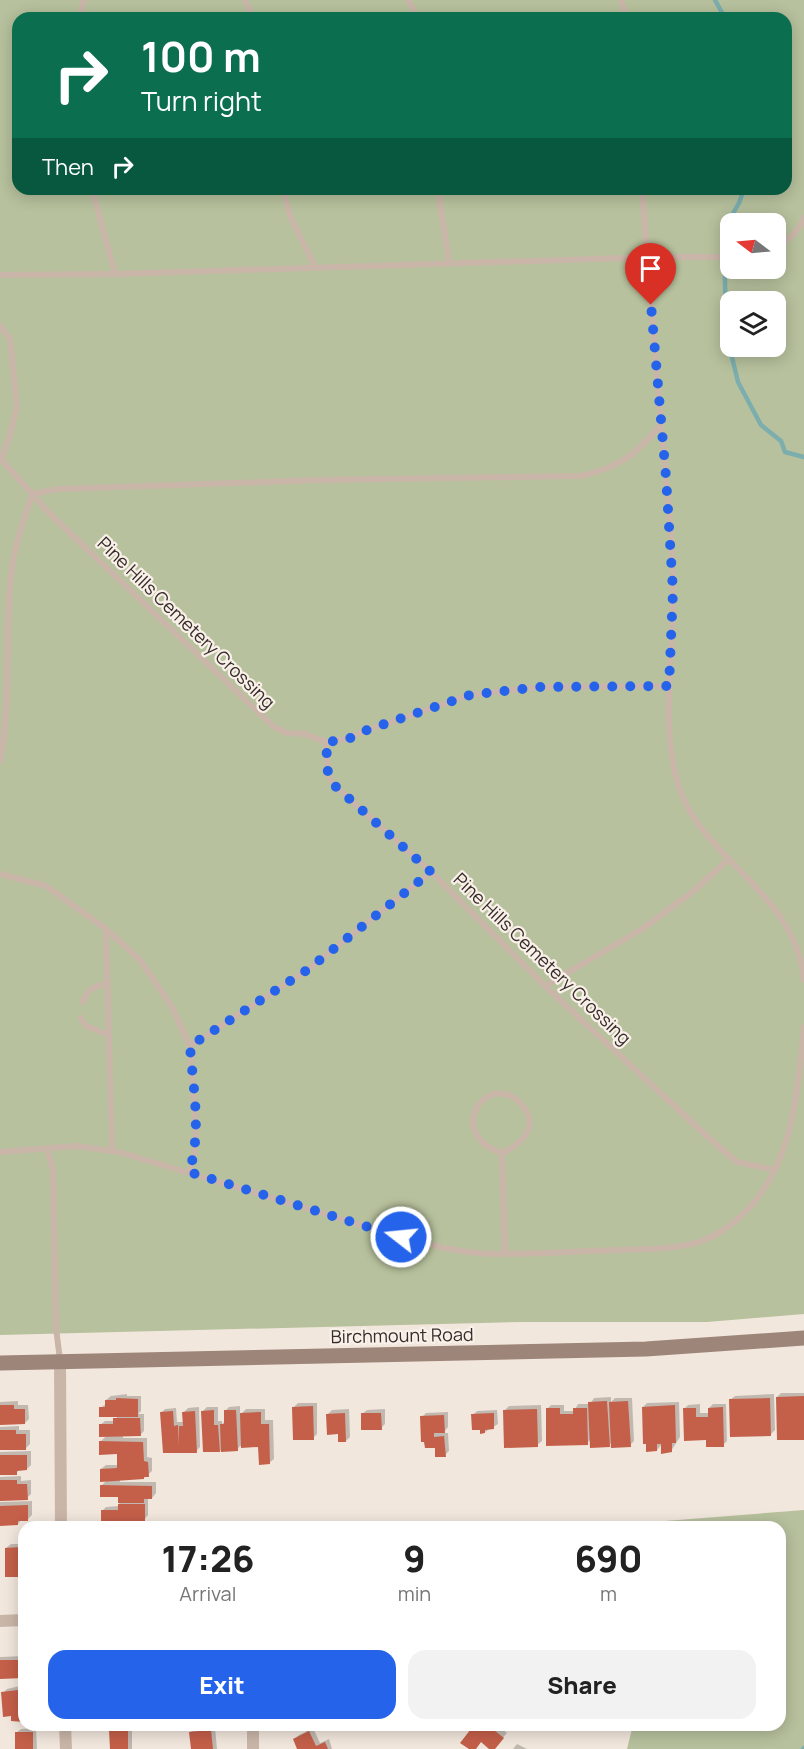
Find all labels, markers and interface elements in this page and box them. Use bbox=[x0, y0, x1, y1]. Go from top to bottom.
text: 100 m bbox=[141, 27, 261, 85]
icon: right bbox=[42, 36, 120, 114]
text: Turn right bbox=[141, 82, 262, 119]
icon: right bbox=[106, 150, 139, 183]
text: Then bbox=[42, 152, 94, 182]
north arrow bbox=[720, 213, 786, 279]
map controls bbox=[720, 213, 786, 357]
pin bbox=[625, 243, 676, 305]
icon: arrive bbox=[634, 252, 667, 285]
button: layers bbox=[720, 291, 786, 357]
street label: Pine Hills Cemetery Crossing bbox=[93, 531, 281, 713]
street label: Pine Hills Cemetery Crossing bbox=[449, 867, 637, 1049]
position arrow bbox=[369, 1205, 433, 1269]
street label: Birchmount Road bbox=[330, 1322, 474, 1348]
text: 17:26 bbox=[161, 1534, 254, 1583]
text: 9 bbox=[403, 1534, 426, 1583]
text: 690 bbox=[575, 1534, 643, 1583]
text: Arrival bbox=[179, 1580, 236, 1607]
text: min bbox=[398, 1580, 431, 1607]
text: m bbox=[600, 1580, 617, 1607]
button: Exit bbox=[48, 1650, 396, 1719]
button: Share bbox=[408, 1650, 756, 1719]

